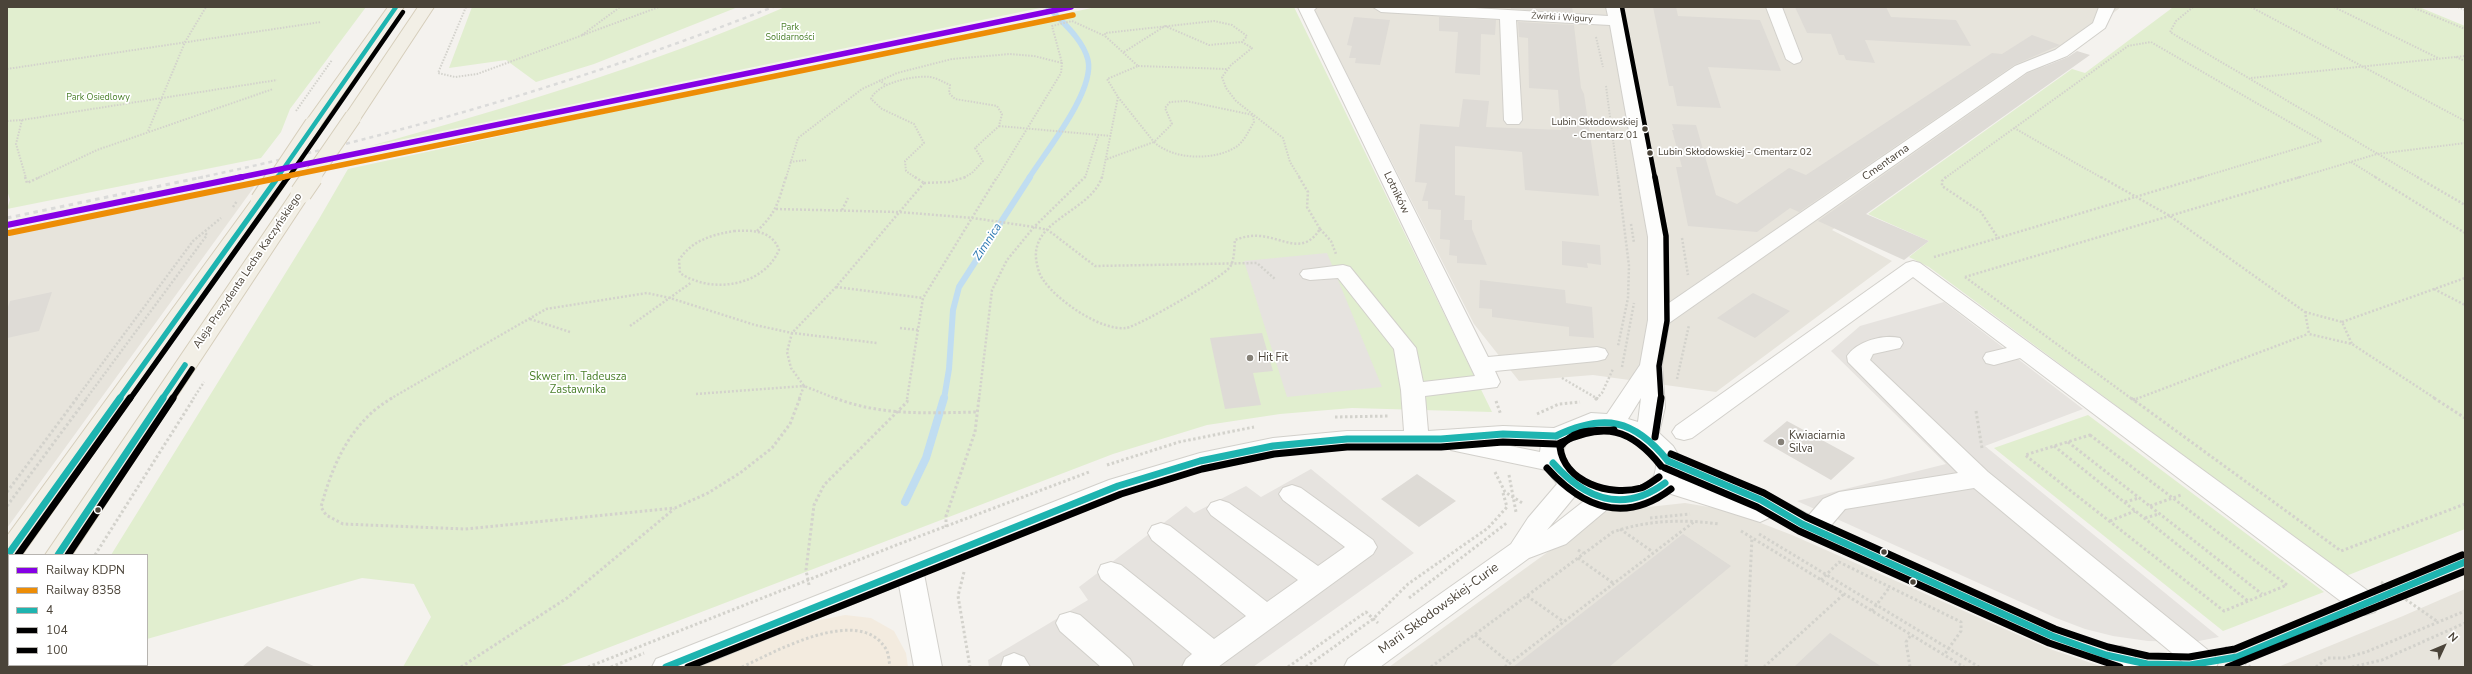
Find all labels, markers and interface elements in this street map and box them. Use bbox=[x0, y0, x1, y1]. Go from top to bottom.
street label: Żwirki i Wigury bbox=[1531, 11, 1593, 25]
park label: Park Solidarności bbox=[765, 23, 815, 44]
park label: Park Osiedlowy bbox=[66, 93, 130, 103]
place label: Lubin Skłodowskiej - Cmentarz 01 bbox=[1552, 117, 1638, 140]
marker: Lubin Skłodowskiej - Cmentarz 01 bbox=[1640, 124, 1650, 134]
street label: Cmentarna bbox=[1860, 142, 1912, 184]
place label: Lubin Skłodowskiej - Cmentarz 02 bbox=[1658, 147, 1812, 159]
marker: Lubin Skłodowskiej - Cmentarz 02 bbox=[1645, 148, 1655, 158]
street label: Lotników bbox=[1380, 170, 1412, 216]
street label: Aleja Prezydenta Lecha Kaczyńskiego bbox=[191, 191, 305, 351]
water label: Zimnica bbox=[971, 221, 1005, 263]
place label: Hit Fit bbox=[1258, 351, 1288, 365]
marker: Hit Fit bbox=[1245, 353, 1255, 363]
park label: Skwer im. Tadeusza Zastawnika bbox=[529, 370, 627, 396]
place label: Kwiaciarnia Silva bbox=[1789, 429, 1845, 455]
marker: Kwiaciarnia Silva bbox=[1776, 437, 1786, 447]
unlabelled marker bbox=[93, 505, 103, 515]
unlabelled marker bbox=[1879, 547, 1889, 557]
legend bbox=[8, 554, 148, 666]
street label: Marii Skłodowskiej-Curie bbox=[1376, 560, 1502, 658]
text: Railway KDPN bbox=[46, 562, 125, 578]
unlabelled marker bbox=[1908, 577, 1918, 587]
text: Railway 8358 bbox=[46, 582, 121, 598]
text: 4 bbox=[46, 602, 53, 618]
text: 104 bbox=[46, 622, 68, 638]
north arrow bbox=[2424, 626, 2464, 666]
text: N bbox=[2445, 629, 2461, 645]
text: 100 bbox=[46, 642, 68, 658]

